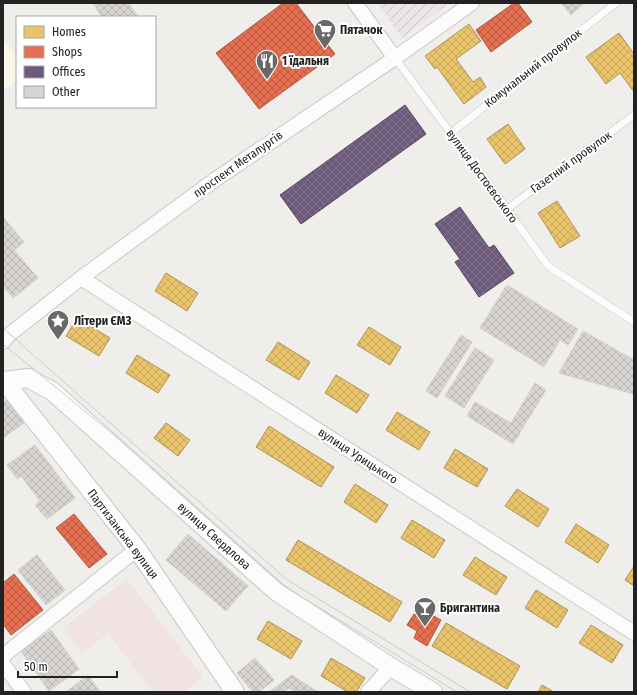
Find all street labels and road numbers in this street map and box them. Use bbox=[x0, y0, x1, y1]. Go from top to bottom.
street label: Комунальний провулок bbox=[482, 25, 585, 110]
street label: вулиця Достоєвського bbox=[443, 126, 521, 226]
street label: проспект Металургів bbox=[191, 128, 285, 200]
street label: Газетний провулок bbox=[528, 128, 614, 196]
street label: вулиця Урицького bbox=[316, 425, 400, 487]
street label: Партизанська вулиця bbox=[85, 486, 161, 582]
street label: вулиця Свердлова bbox=[175, 500, 253, 573]

